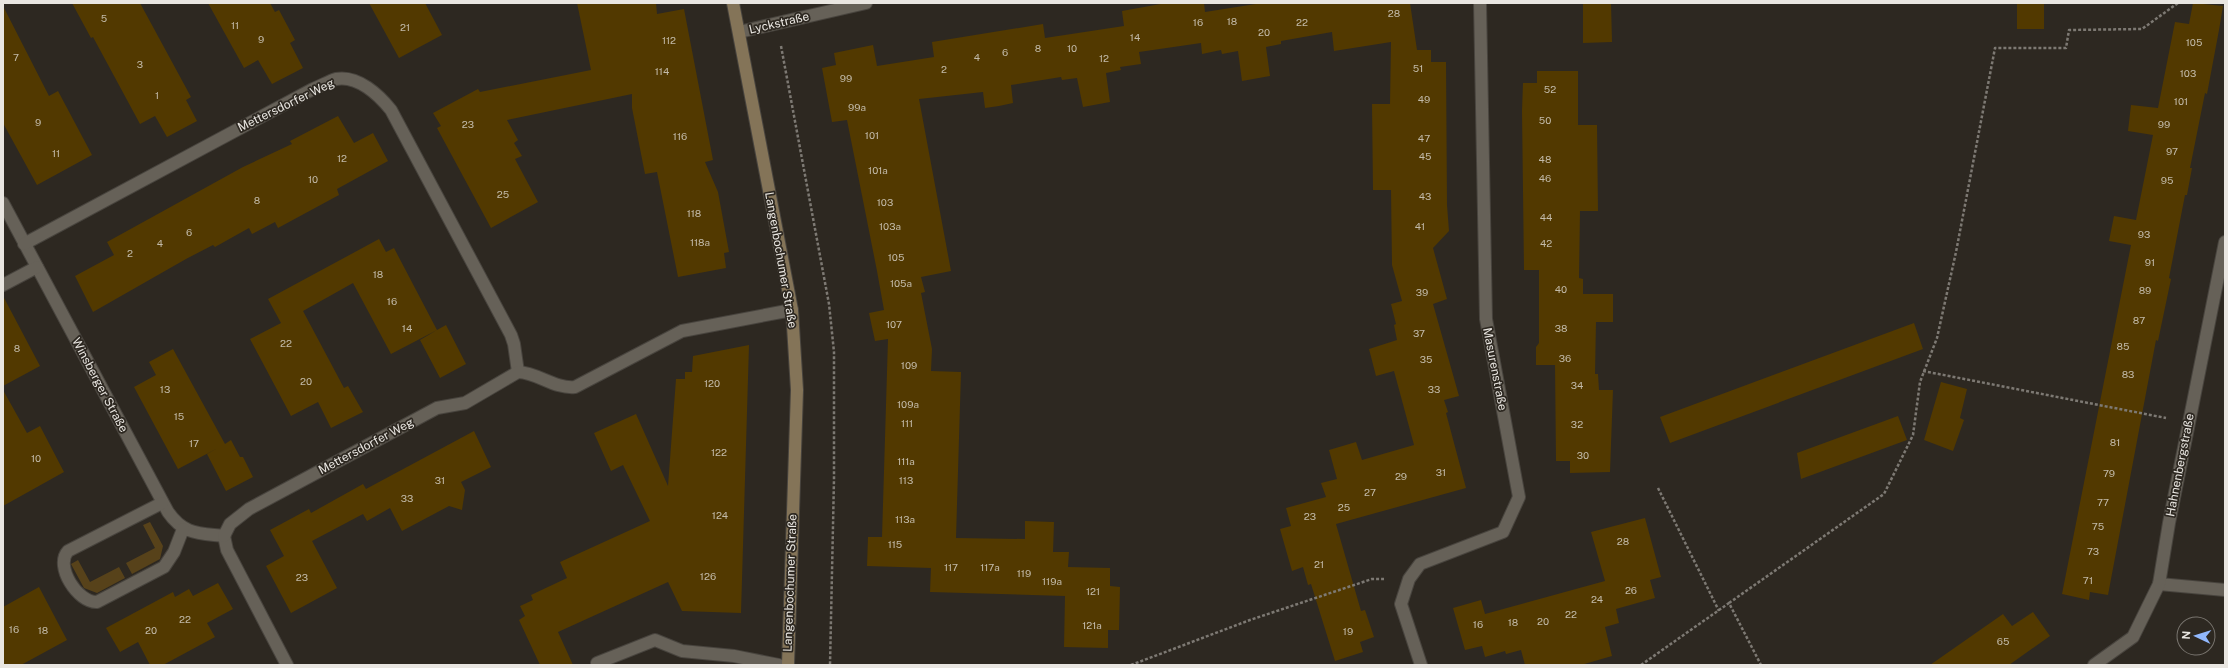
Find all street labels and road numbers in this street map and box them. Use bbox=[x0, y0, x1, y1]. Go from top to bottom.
street label: Lyckstraße bbox=[748, 9, 811, 37]
street label: Mettersdorfer Weg bbox=[235, 76, 337, 134]
street label: Langenbochumer Straße bbox=[762, 191, 800, 329]
street label: Masurenstraße bbox=[1480, 326, 1510, 412]
street label: Winsberger Straße bbox=[69, 335, 131, 435]
street label: Hahnenbergstraße bbox=[2163, 412, 2197, 518]
street label: Mettersdorfer Weg bbox=[316, 415, 416, 477]
street label: Langenbochumer Straße bbox=[781, 514, 799, 652]

